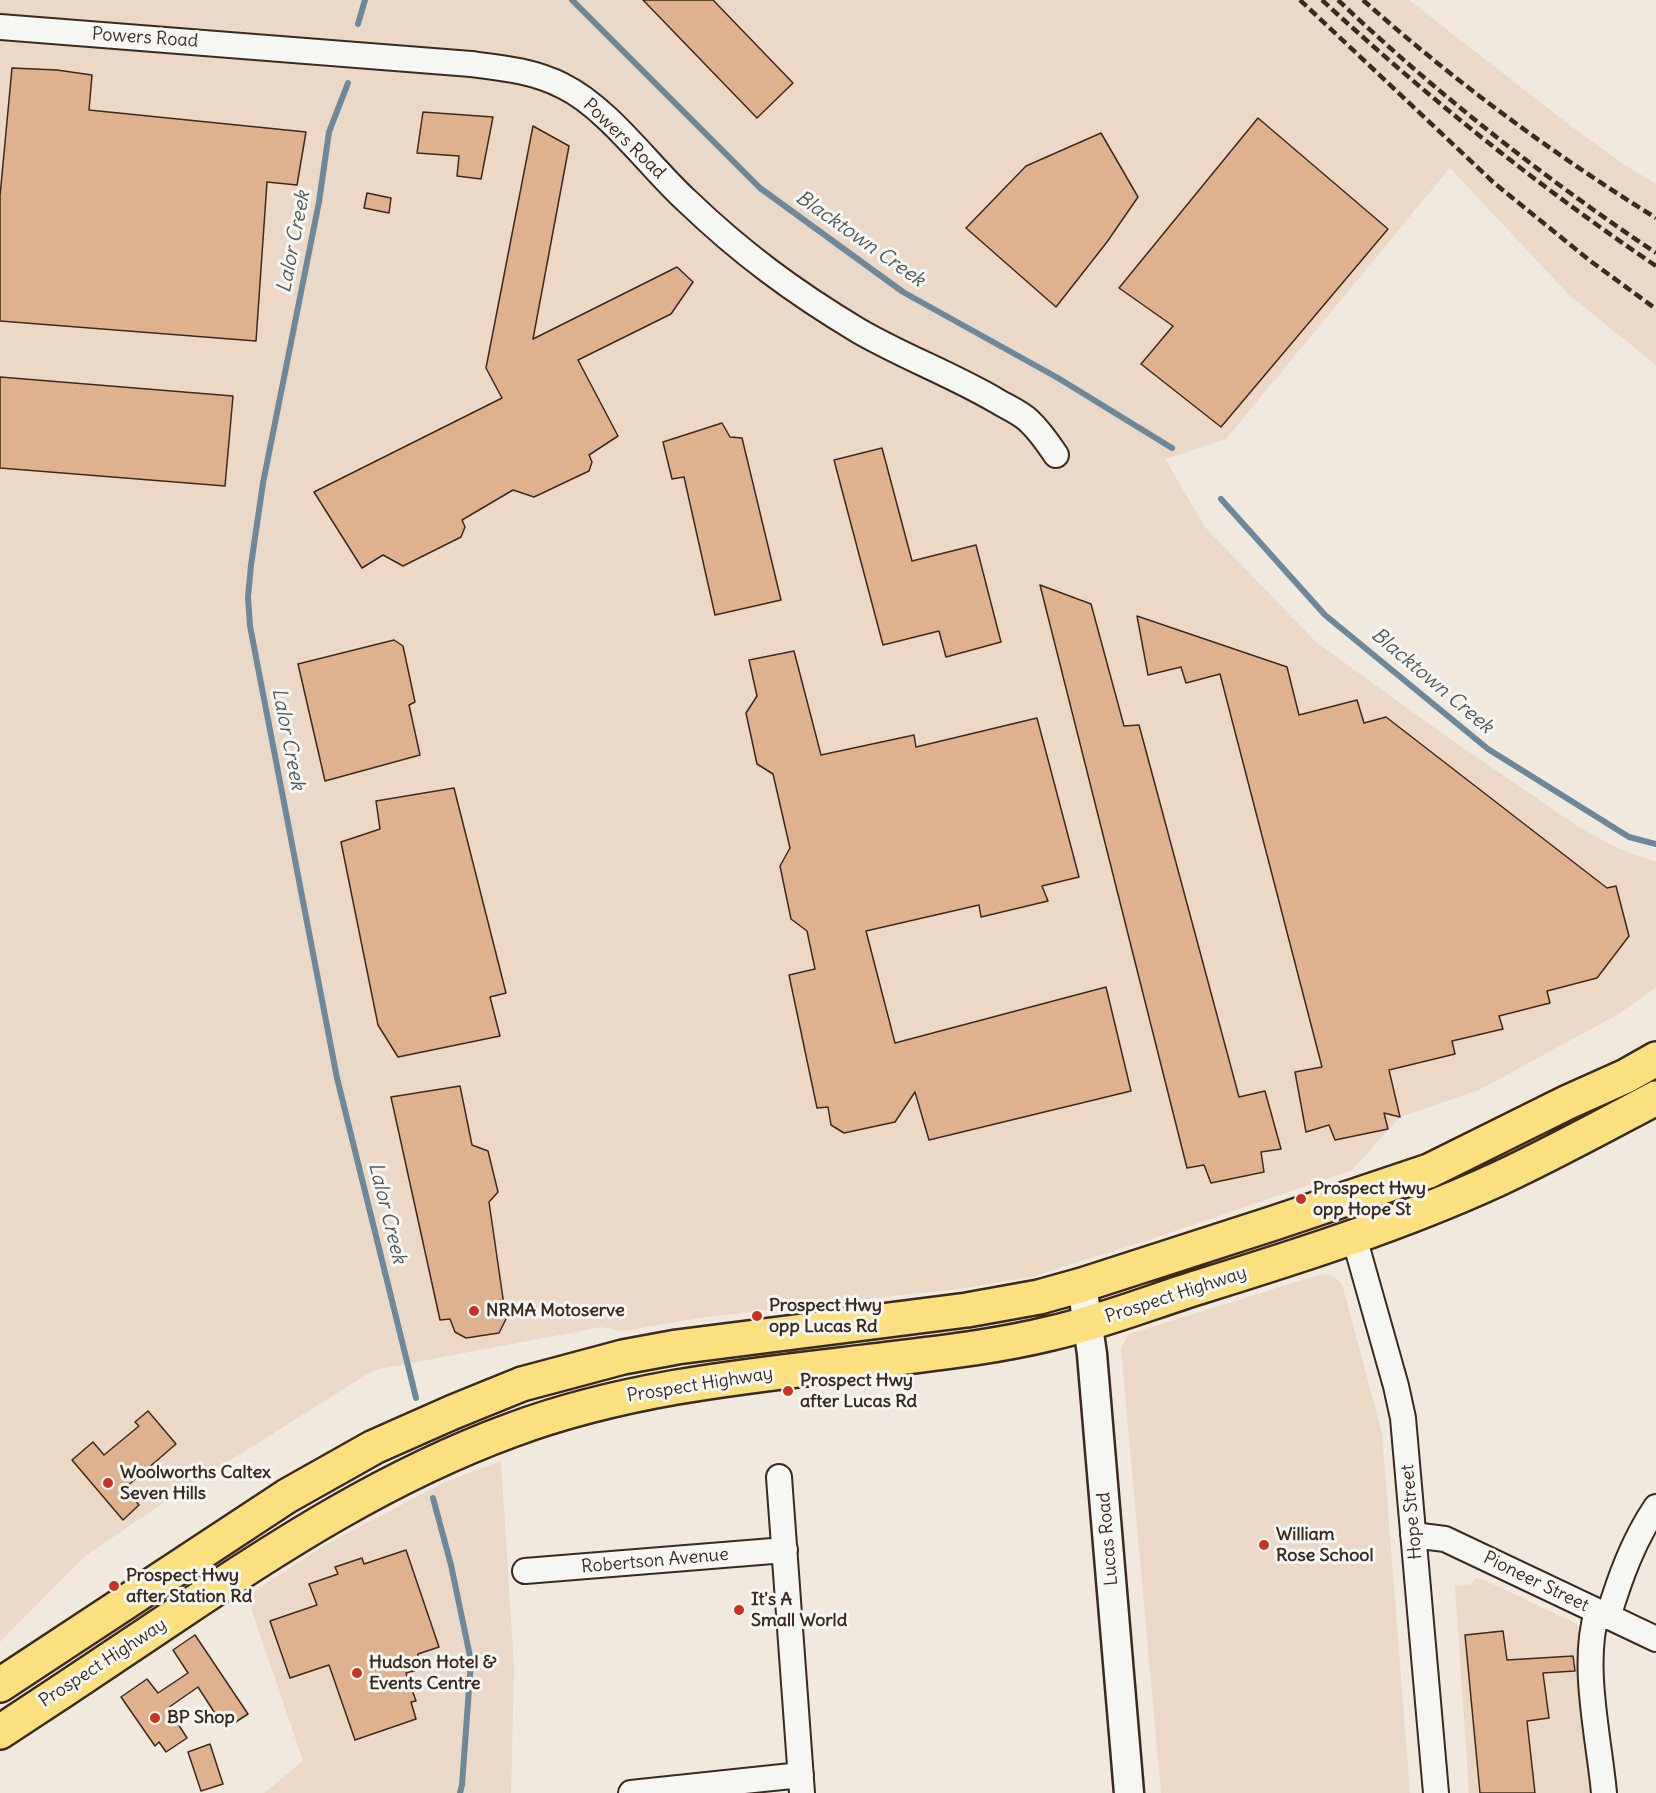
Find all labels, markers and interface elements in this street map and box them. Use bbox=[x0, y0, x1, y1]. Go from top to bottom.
street label: Powers Road bbox=[91, 24, 199, 52]
street label: Powers Road bbox=[578, 94, 670, 184]
water label: Blacktown Creek bbox=[791, 186, 929, 292]
water label: Lalor Creek bbox=[272, 189, 316, 295]
water label: Blacktown Creek bbox=[1366, 623, 1498, 739]
water label: Lalor Creek bbox=[266, 686, 310, 792]
water label: Lalor Creek bbox=[363, 1160, 411, 1266]
place label: Prospect Hwy opp Hope St bbox=[1313, 1178, 1426, 1220]
marker: Prospect Hwy opp Hope St bbox=[1294, 1192, 1308, 1206]
street label: Prospect Highway bbox=[1102, 1262, 1250, 1328]
place label: Prospect Hwy opp Lucas Rd bbox=[769, 1295, 882, 1338]
place label: NRMA Motoserve bbox=[486, 1300, 625, 1322]
marker: NRMA Motoserve bbox=[467, 1304, 481, 1318]
marker: Prospect Hwy opp Lucas Rd bbox=[750, 1309, 764, 1323]
street label: Prospect Highway bbox=[625, 1363, 775, 1407]
place label: Prospect Hwy after Lucas Rd bbox=[800, 1370, 917, 1412]
marker: Prospect Hwy after Lucas Rd bbox=[781, 1384, 795, 1398]
place label: Woolworths Caltex Seven Hills bbox=[120, 1462, 271, 1504]
street label: Hope Street bbox=[1397, 1464, 1427, 1560]
marker: Woolworths Caltex Seven Hills bbox=[101, 1476, 115, 1490]
street label: Lucas Road bbox=[1093, 1491, 1123, 1587]
place label: William Rose School bbox=[1276, 1524, 1373, 1567]
marker: William Rose School bbox=[1257, 1538, 1271, 1552]
street label: Robertson Avenue bbox=[580, 1544, 730, 1578]
street label: Pioneer Street bbox=[1480, 1547, 1592, 1617]
place label: Prospect Hwy after Station Rd bbox=[126, 1565, 252, 1608]
marker: Prospect Hwy after Station Rd bbox=[107, 1579, 121, 1593]
place label: It's A Small World bbox=[751, 1589, 847, 1632]
marker: It's A Small World bbox=[732, 1603, 746, 1617]
street label: Prospect Highway bbox=[35, 1614, 171, 1712]
place label: Hudson Hotel & Events Centre bbox=[369, 1652, 497, 1694]
marker: Hudson Hotel & Events Centre bbox=[350, 1666, 364, 1680]
place label: BP Shop bbox=[167, 1707, 235, 1729]
marker: BP Shop bbox=[148, 1711, 162, 1725]

